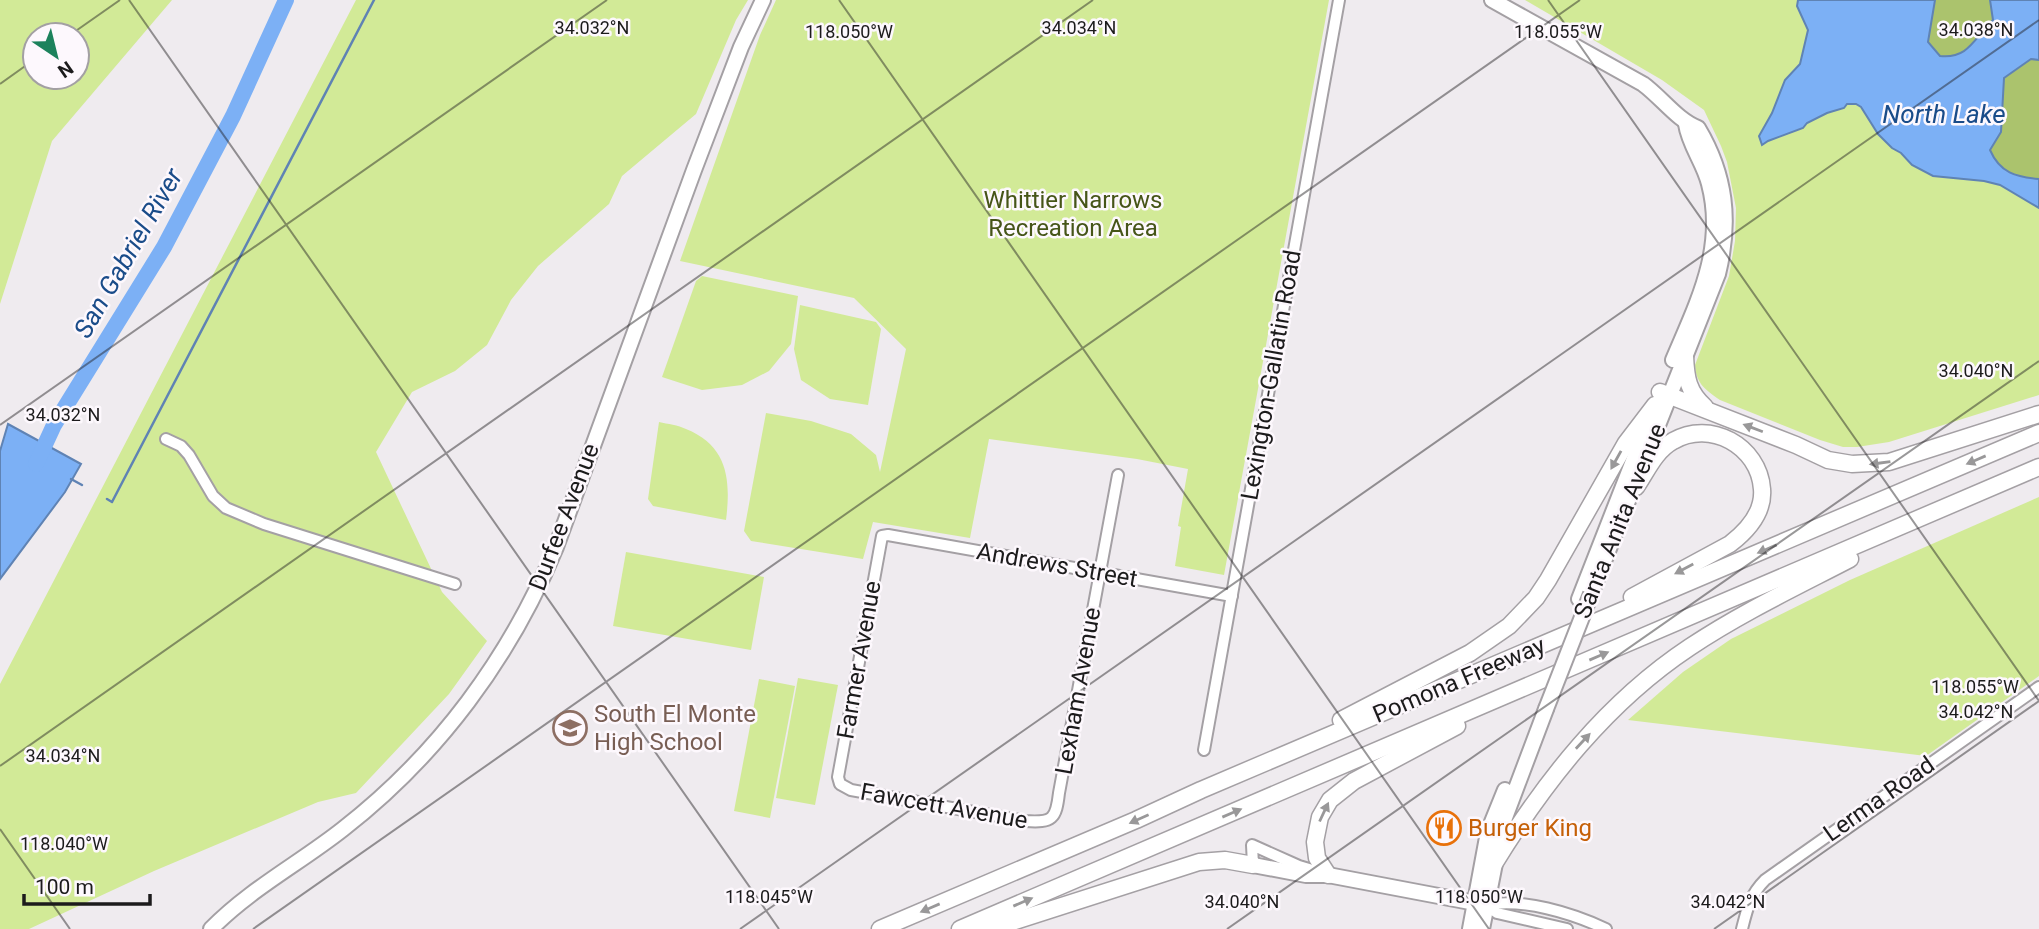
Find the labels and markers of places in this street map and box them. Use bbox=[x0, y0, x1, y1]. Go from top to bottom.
place label: South El Monte High School bbox=[594, 700, 756, 756]
school or university icon: South El Monte High School bbox=[551, 709, 589, 747]
restaurant icon: Burger King bbox=[1425, 809, 1463, 847]
place label: Burger King bbox=[1468, 814, 1592, 842]

